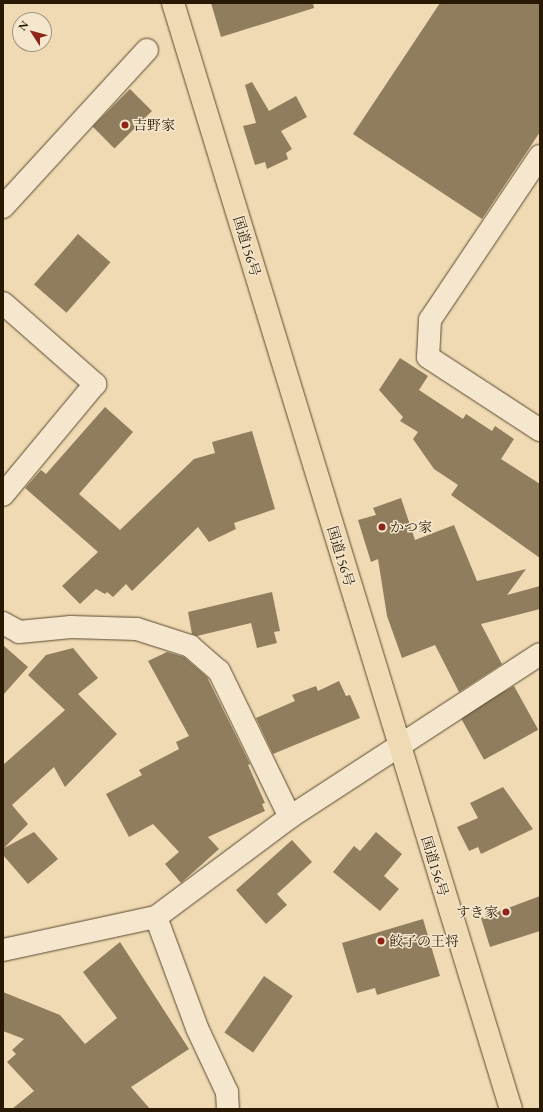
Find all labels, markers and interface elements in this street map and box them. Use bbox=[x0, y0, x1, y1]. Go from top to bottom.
north arrow bbox=[12, 12, 52, 52]
text: N bbox=[15, 18, 31, 33]
place label: 吉野家 bbox=[133, 117, 175, 133]
marker: 吉野家 bbox=[120, 120, 130, 130]
street label: 国道156号 bbox=[230, 214, 264, 278]
place label: かつ家 bbox=[390, 519, 432, 535]
marker: かつ家 bbox=[377, 522, 387, 532]
street label: 国道156号 bbox=[324, 524, 358, 588]
street label: 国道156号 bbox=[418, 834, 452, 898]
place label: すき家 bbox=[456, 904, 498, 920]
marker: すき家 bbox=[501, 907, 511, 917]
place label: 餃子の王将 bbox=[389, 933, 459, 949]
marker: 餃子の王将 bbox=[376, 936, 386, 946]

